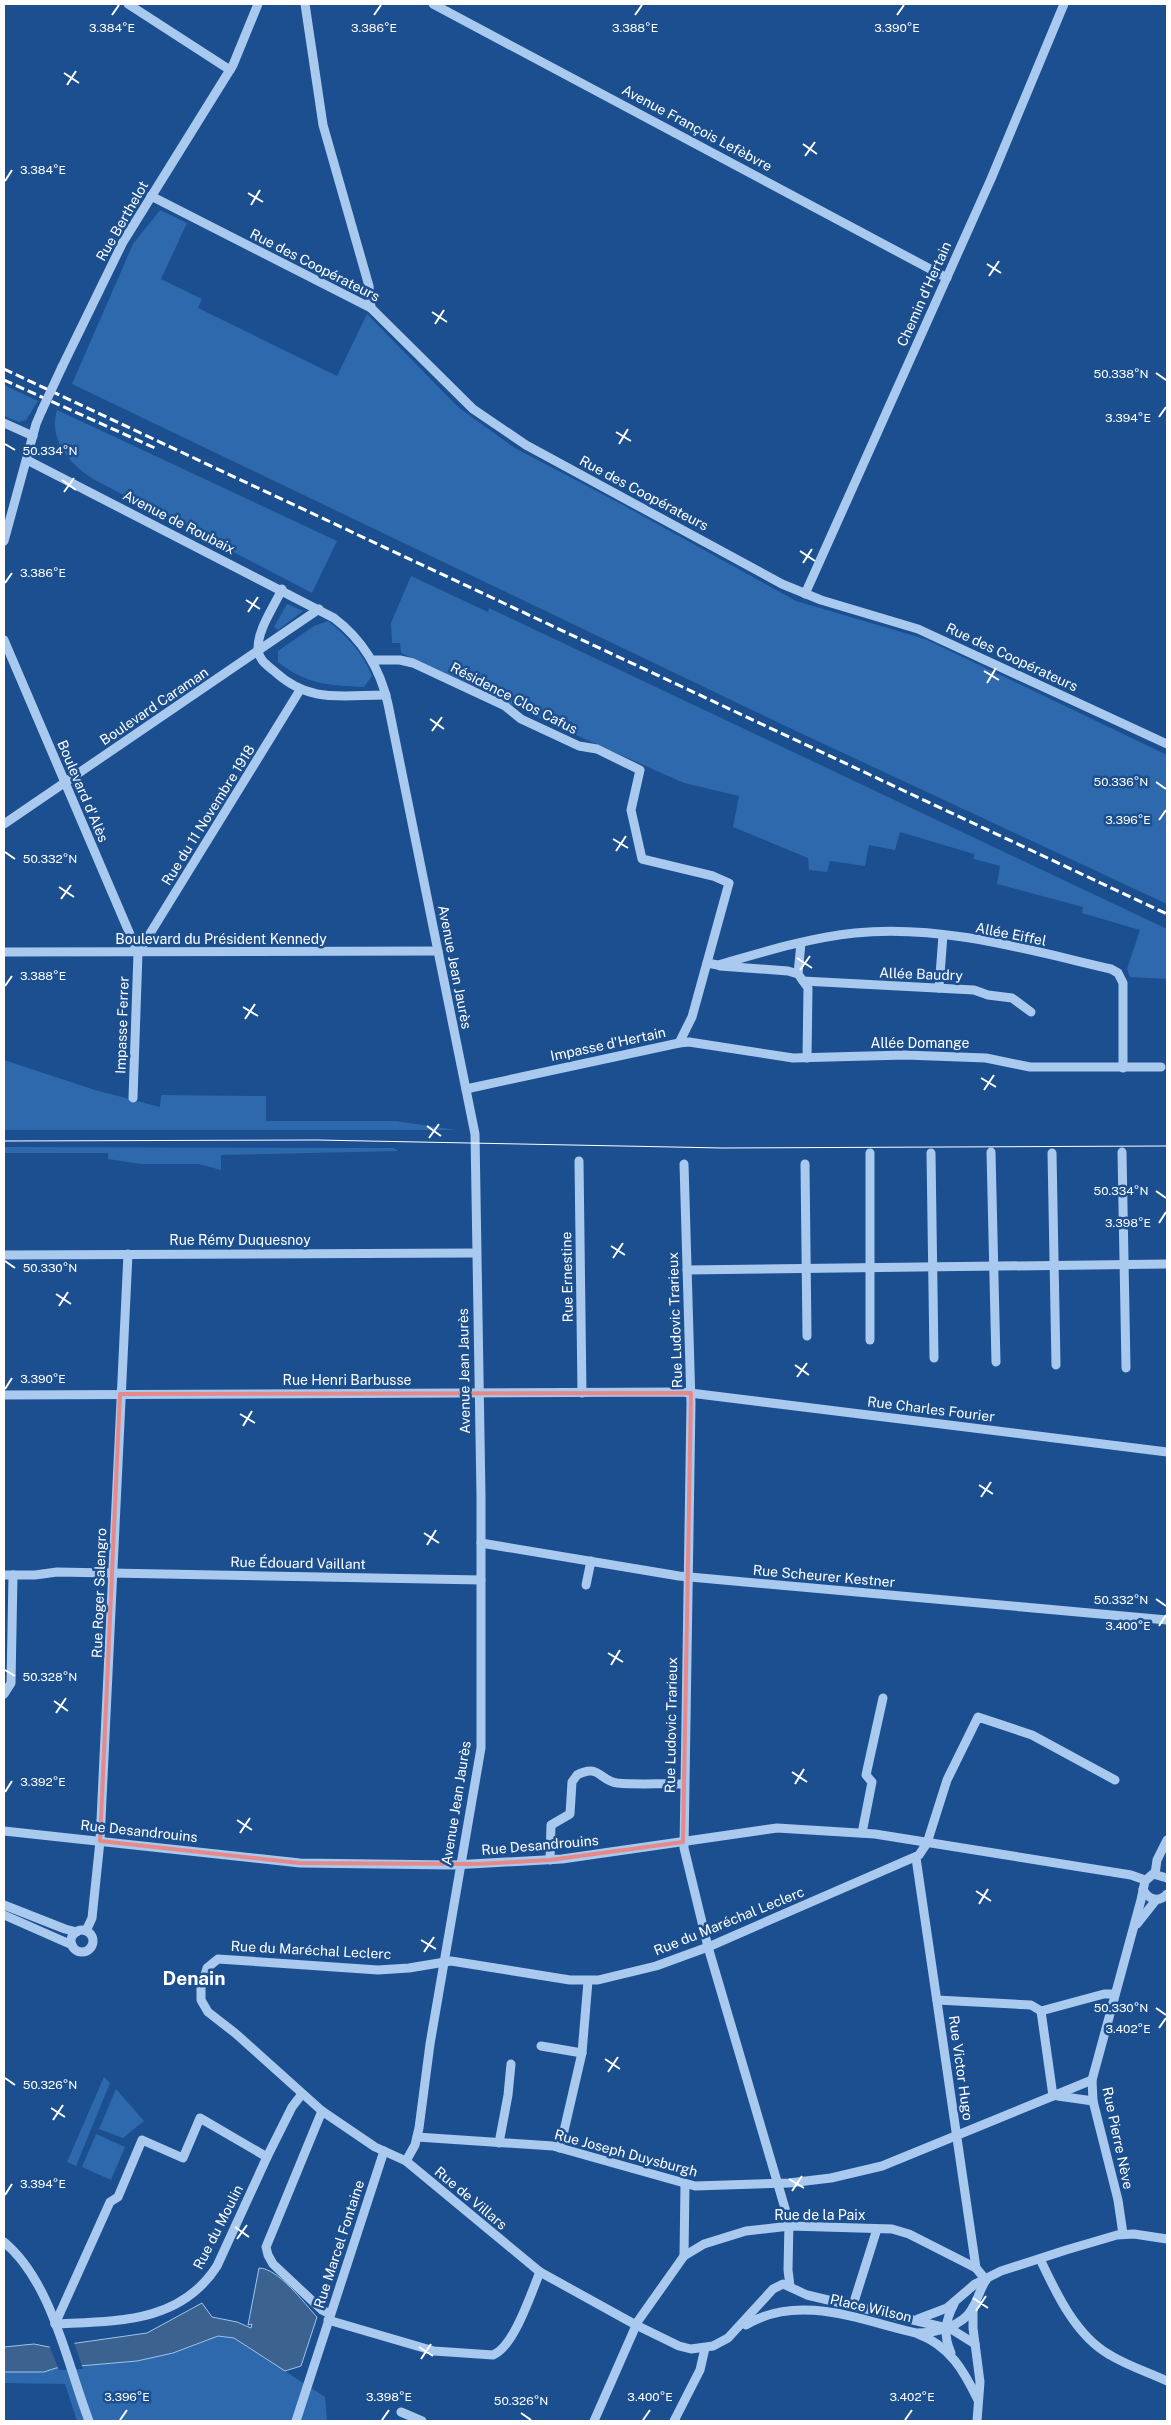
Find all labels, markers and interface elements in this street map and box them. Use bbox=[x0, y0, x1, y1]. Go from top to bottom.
text: 3.384°E bbox=[89, 21, 135, 35]
text: 3.386°E bbox=[351, 21, 397, 35]
text: 3.388°E bbox=[612, 21, 658, 35]
text: 3.390°E bbox=[874, 21, 920, 35]
street label: Avenue François Lefèbvre bbox=[619, 82, 775, 174]
text: 3.384°E bbox=[20, 163, 66, 177]
street label: Rue Berthelot bbox=[93, 178, 151, 264]
street label: Rue des Coopérateurs bbox=[247, 225, 383, 305]
street label: Chemin d'Hertain bbox=[894, 239, 954, 349]
text: 50.338°N bbox=[1093, 367, 1149, 381]
text: 3.394°E bbox=[1105, 411, 1151, 425]
text: 50.334°N bbox=[23, 444, 77, 458]
street label: Rue des Coopérateurs bbox=[577, 452, 711, 534]
street label: Avenue de Roubaix bbox=[120, 487, 238, 557]
text: 3.386°E bbox=[20, 566, 66, 580]
street label: Rue des Coopérateurs bbox=[944, 619, 1080, 695]
street label: Résidence Clos Cafus bbox=[448, 659, 580, 737]
street label: Boulevard Caraman bbox=[97, 664, 211, 748]
street label: Boulevard d'Alès bbox=[54, 738, 112, 844]
street label: Rue du 11 Novembre 1918 bbox=[158, 742, 258, 888]
text: 50.336°N bbox=[1094, 775, 1148, 789]
text: 3.396°E bbox=[1105, 813, 1151, 827]
text: 50.332°N bbox=[23, 852, 77, 866]
street label: Avenue Jean Jaurès bbox=[435, 904, 475, 1030]
street label: Allée Eiffel bbox=[974, 919, 1048, 949]
street label: Boulevard du Président Kennedy bbox=[115, 931, 327, 947]
street label: Allée Baudry bbox=[879, 965, 964, 983]
text: 3.388°E bbox=[20, 969, 66, 983]
street label: Impasse Ferrer bbox=[112, 976, 132, 1074]
street label: Impasse d'Hertain bbox=[549, 1024, 667, 1064]
street label: Allée Domange bbox=[871, 1035, 970, 1051]
text: 50.334°N bbox=[1094, 1184, 1148, 1198]
text: 3.398°E bbox=[1105, 1216, 1151, 1230]
street label: Rue Rémy Duquesnoy bbox=[169, 1232, 311, 1248]
street label: Rue Ernestine bbox=[558, 1232, 576, 1322]
street label: Rue Ludovic Trarieux bbox=[665, 1252, 685, 1388]
text: 50.330°N bbox=[23, 1261, 77, 1275]
street label: Avenue Jean Jaurès bbox=[455, 1308, 473, 1434]
text: 3.390°E bbox=[20, 1372, 66, 1386]
street label: Rue Henri Barbusse bbox=[283, 1372, 411, 1388]
street label: Rue Charles Fourier bbox=[866, 1393, 996, 1425]
street label: Rue Roger Salengro bbox=[89, 1528, 109, 1658]
street label: Rue Édouard Vaillant bbox=[230, 1553, 366, 1572]
street label: Rue Scheurer Kestner bbox=[752, 1562, 896, 1590]
text: 50.332°N bbox=[1094, 1593, 1148, 1607]
text: 3.400°E bbox=[1105, 1619, 1151, 1633]
street label: Rue Ludovic Trarieux bbox=[662, 1657, 680, 1793]
text: 50.328°N bbox=[23, 1670, 77, 1684]
street label: Avenue Jean Jaurès bbox=[438, 1740, 474, 1866]
text: 3.392°E bbox=[20, 1775, 66, 1789]
street label: Rue Desandrouins bbox=[80, 1817, 198, 1845]
street label: Rue Desandrouins bbox=[481, 1832, 599, 1858]
street label: Rue du Maréchal Leclerc bbox=[651, 1883, 807, 1959]
street label: Rue du Maréchal Leclerc bbox=[230, 1938, 392, 1962]
district label: Denain bbox=[163, 1967, 226, 1989]
text: 50.330°N bbox=[1094, 2001, 1148, 2015]
street label: Rue Victor Hugo bbox=[946, 2014, 976, 2122]
text: 3.402°E bbox=[1105, 2022, 1151, 2036]
text: 50.326°N bbox=[23, 2078, 77, 2092]
street label: Rue Pierre Nève bbox=[1099, 2085, 1137, 2191]
street label: Rue Joseph Duysburgh bbox=[553, 2126, 699, 2180]
street label: Rue de Villars bbox=[432, 2163, 510, 2233]
text: 3.394°E bbox=[20, 2177, 66, 2191]
street label: Rue Marcel Fontaine bbox=[311, 2178, 367, 2310]
street label: Rue du Moulin bbox=[190, 2182, 246, 2272]
street label: Rue de la Paix bbox=[774, 2207, 866, 2223]
street label: Place Wilson bbox=[829, 2291, 913, 2325]
text: 3.396°E bbox=[104, 2390, 150, 2404]
text: 3.398°E bbox=[366, 2390, 412, 2404]
text: 3.400°E bbox=[627, 2390, 673, 2404]
text: 3.402°E bbox=[889, 2390, 935, 2404]
text: 50.326°N bbox=[494, 2394, 548, 2408]

